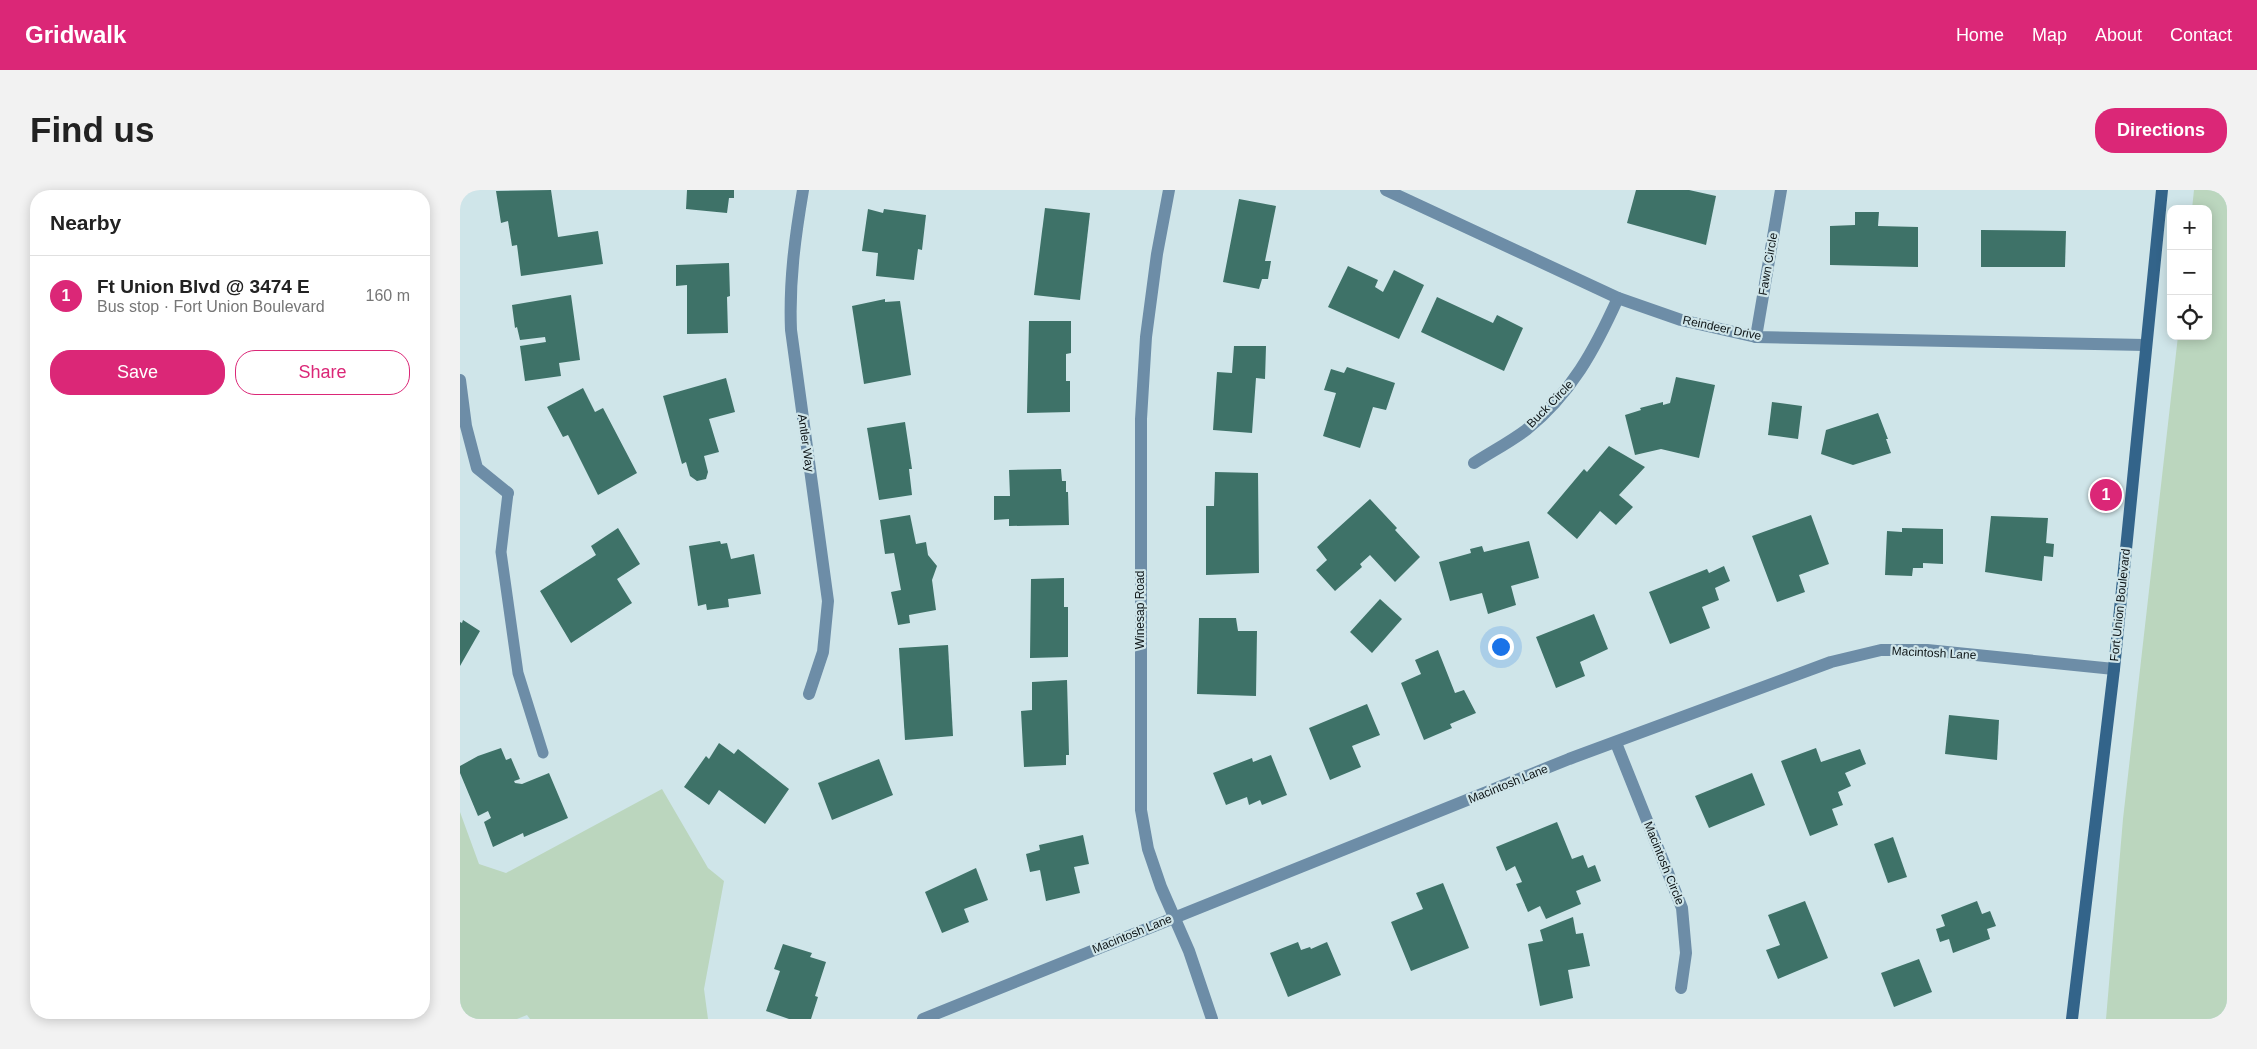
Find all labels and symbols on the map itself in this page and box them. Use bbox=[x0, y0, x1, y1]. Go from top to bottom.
street label: Fawn Circle bbox=[1756, 231, 1780, 296]
street label: Reindeer Drive bbox=[1681, 313, 1763, 343]
street label: Buck Circle bbox=[1524, 377, 1576, 431]
street label: Antler Way bbox=[795, 413, 817, 473]
pin: 1 bbox=[2090, 476, 2122, 514]
street label: Fort Union Boulevard bbox=[2107, 548, 2133, 662]
street label: Winesap Road bbox=[1133, 571, 1147, 649]
your location bbox=[1488, 634, 1514, 660]
street label: Macintosh Lane bbox=[1891, 644, 1977, 662]
street label: Macintosh Lane bbox=[1466, 762, 1550, 806]
street label: Macintosh Circle bbox=[1641, 819, 1687, 907]
street label: Macintosh Lane bbox=[1090, 912, 1174, 956]

